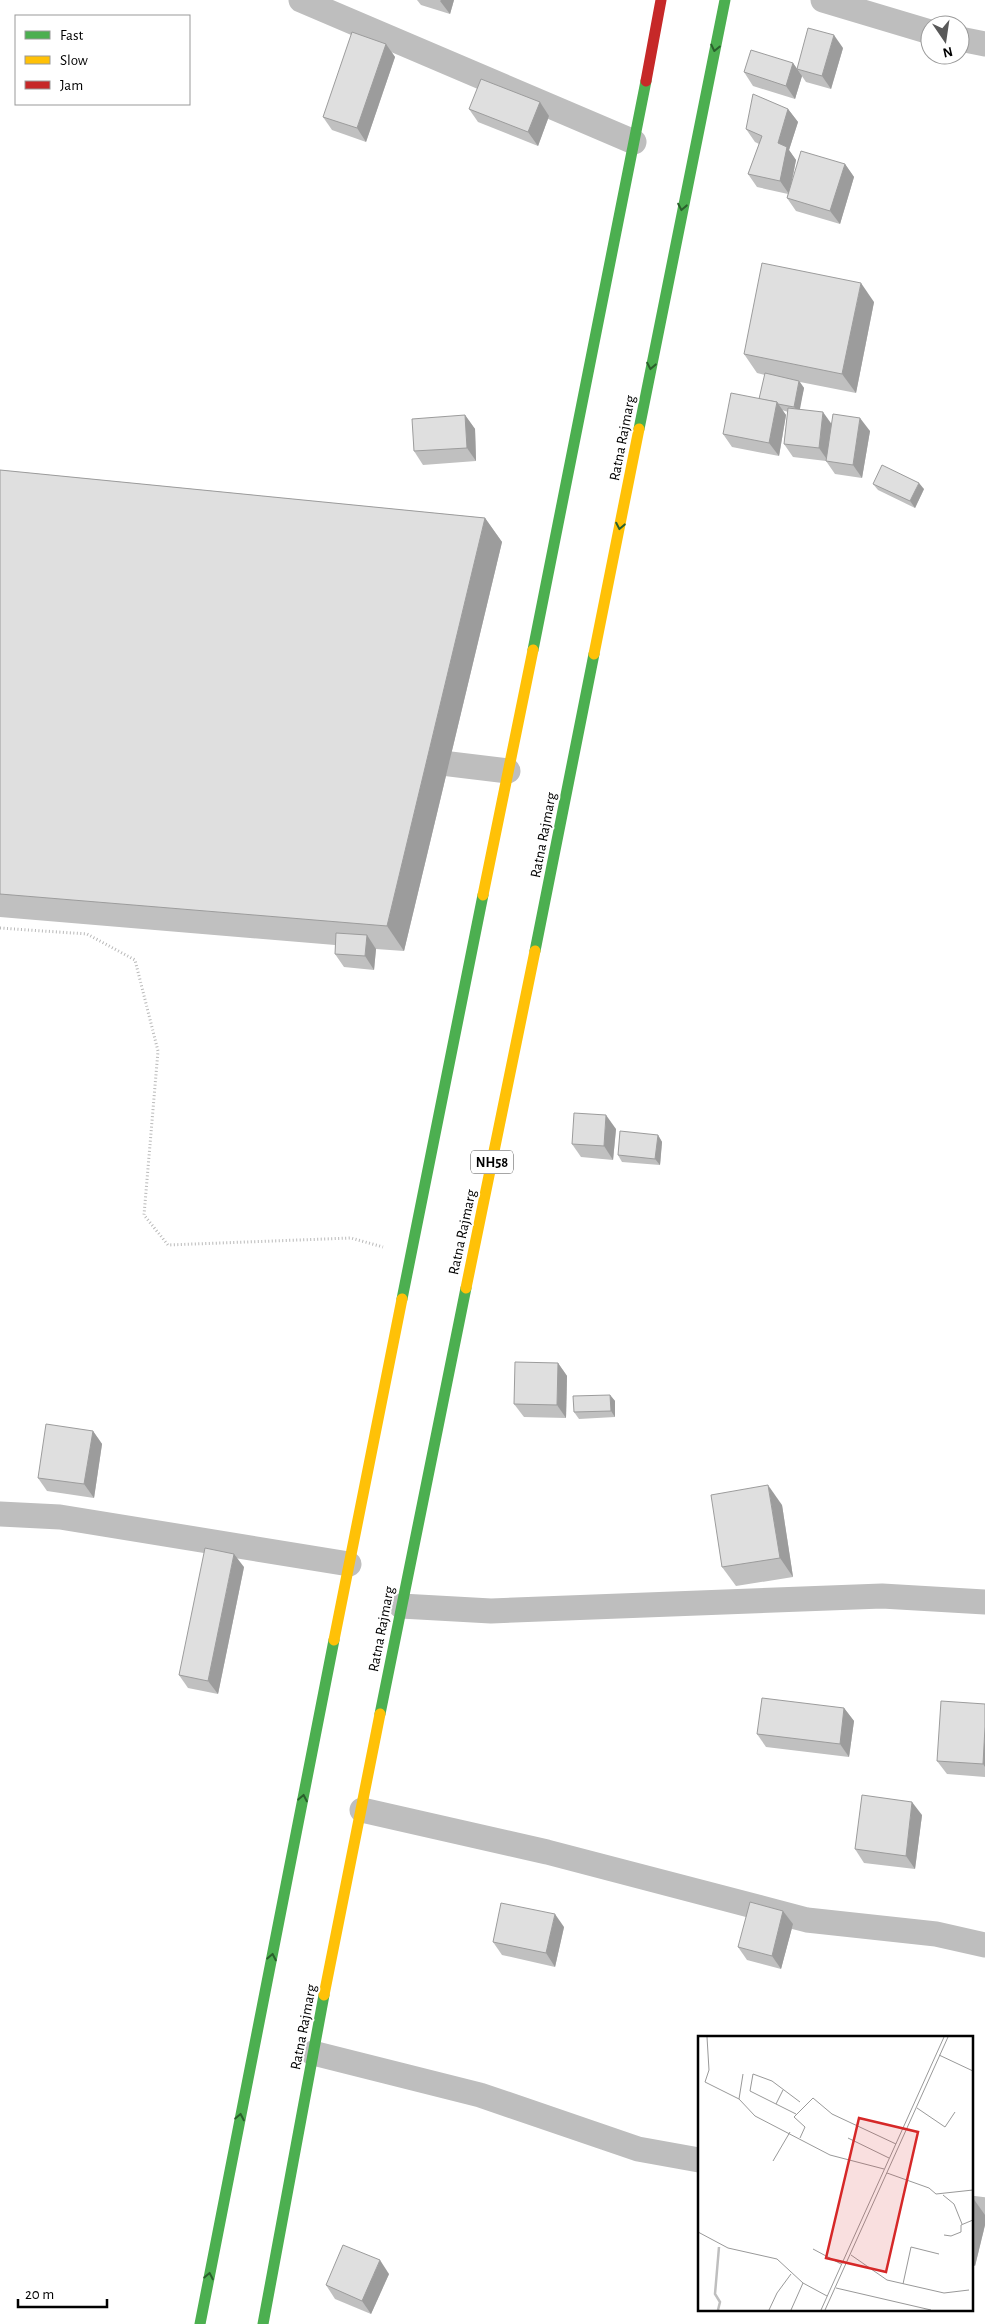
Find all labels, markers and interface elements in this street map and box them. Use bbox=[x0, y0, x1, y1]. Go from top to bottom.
legend bbox=[15, 15, 190, 105]
north arrow bbox=[920, 15, 970, 65]
text: Fast bbox=[60, 28, 84, 43]
one-way arrow bbox=[710, 43, 721, 52]
text: N bbox=[941, 44, 954, 60]
text: Slow bbox=[60, 53, 88, 68]
text: Jam bbox=[60, 78, 83, 93]
one-way arrow bbox=[678, 202, 688, 211]
one-way arrow bbox=[646, 362, 657, 371]
street label: Ratna Rajmarg bbox=[607, 393, 638, 482]
one-way arrow bbox=[615, 521, 625, 530]
street label: Ratna Rajmarg bbox=[528, 790, 559, 879]
road number: NH58 bbox=[471, 1150, 513, 1174]
street label: Ratna Rajmarg bbox=[446, 1187, 479, 1276]
street label: Ratna Rajmarg bbox=[366, 1584, 397, 1673]
one-way arrow bbox=[297, 1793, 307, 1802]
one-way arrow bbox=[266, 1953, 276, 1962]
street label: Ratna Rajmarg bbox=[288, 1982, 319, 2071]
inset map bbox=[698, 2036, 972, 2312]
one-way arrow bbox=[235, 2112, 245, 2121]
one-way arrow bbox=[203, 2272, 214, 2281]
scale bar bbox=[18, 2276, 106, 2308]
text: 20 m bbox=[25, 2287, 54, 2302]

